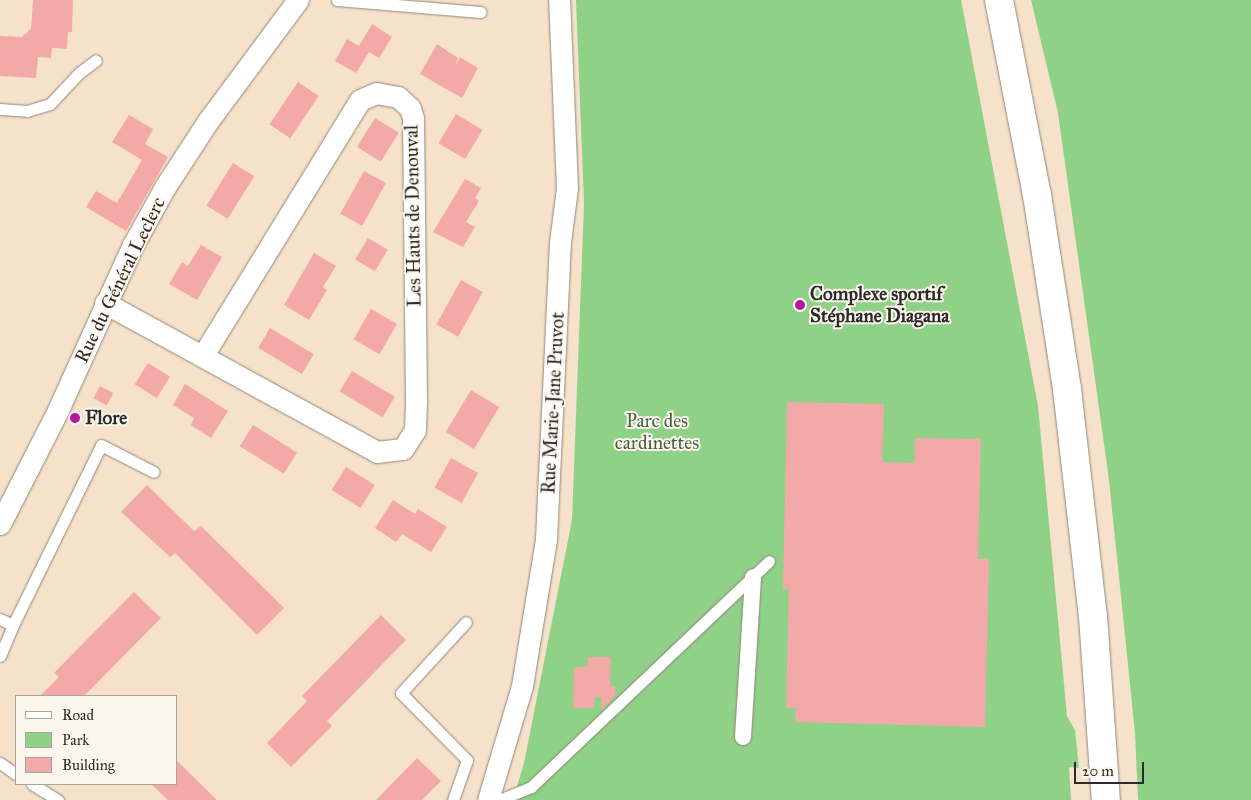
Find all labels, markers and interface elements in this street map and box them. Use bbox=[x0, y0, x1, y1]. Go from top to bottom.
street label: Les Hauts de Denouval bbox=[400, 125, 426, 307]
street label: Rue du Général Leclerc bbox=[70, 193, 170, 367]
place label: Complexe sportif Stéphane Diagana bbox=[810, 283, 949, 327]
marker: Complexe sportif Stéphane Diagana bbox=[794, 299, 806, 311]
street label: Rue Marie-Jane Pruvot bbox=[537, 312, 569, 494]
place label: Flore bbox=[85, 407, 127, 429]
park label: Parc des cardinettes bbox=[615, 410, 699, 454]
marker: Flore bbox=[69, 412, 81, 424]
legend bbox=[15, 695, 178, 785]
text: Road bbox=[62, 706, 94, 724]
text: Park bbox=[62, 731, 89, 749]
scale bar bbox=[1076, 752, 1146, 784]
text: Building bbox=[62, 756, 115, 774]
text: 20 m bbox=[1082, 762, 1114, 780]

